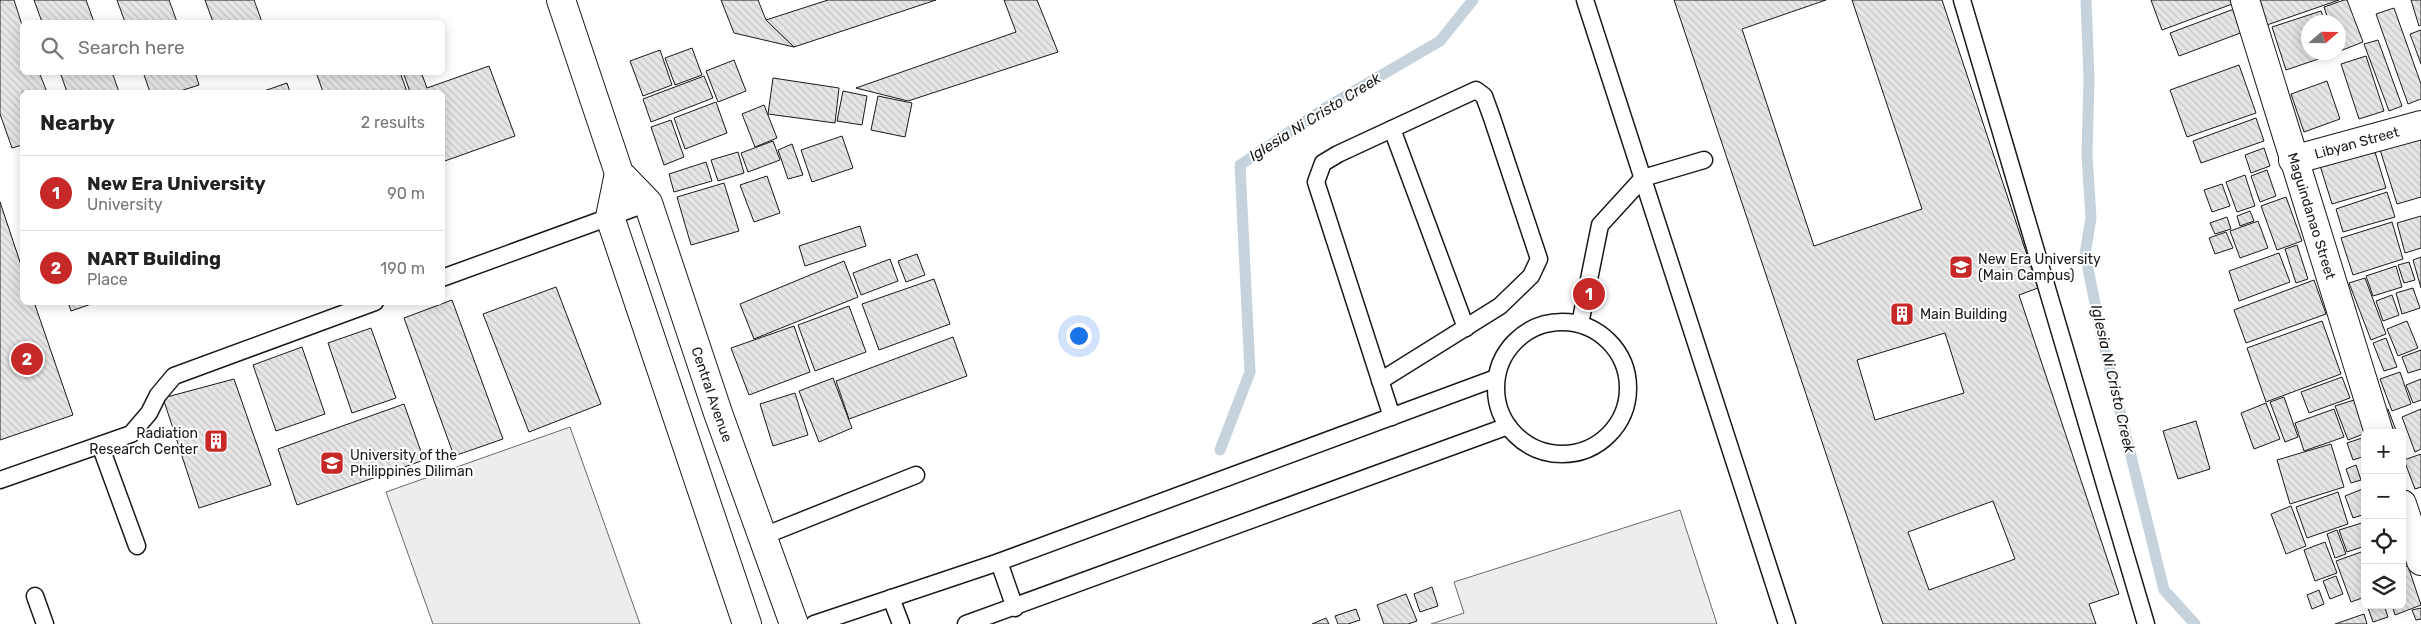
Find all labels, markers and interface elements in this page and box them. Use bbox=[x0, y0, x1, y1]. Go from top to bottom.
north arrow bbox=[2301, 15, 2346, 60]
search box bbox=[20, 20, 445, 75]
icon: search bbox=[38, 34, 66, 62]
text: Search here bbox=[78, 36, 185, 59]
water label: Iglesia Ni Cristo Creek bbox=[1246, 69, 1384, 165]
text: Nearby bbox=[40, 110, 115, 135]
text: 2 results bbox=[361, 113, 425, 132]
street label: Libyan Street bbox=[2312, 123, 2401, 162]
street label: Maguindanao Street bbox=[2284, 150, 2340, 282]
text: New Era University bbox=[87, 172, 265, 195]
text: 1 bbox=[52, 184, 60, 203]
text: 90 m bbox=[387, 184, 425, 203]
text: University bbox=[87, 195, 163, 214]
text: NART Building bbox=[87, 247, 221, 270]
place label: New Era University (Main Campus) bbox=[1978, 251, 2101, 284]
school or university icon: New Era University (Main Campus) bbox=[1948, 254, 1974, 280]
text: 2 bbox=[51, 259, 61, 278]
text: 190 m bbox=[380, 259, 425, 278]
text: Place bbox=[87, 270, 128, 289]
pin: 1 bbox=[1573, 275, 1605, 313]
building icon: Main Building bbox=[1889, 301, 1915, 327]
water label: Iglesia Ni Cristo Creek bbox=[2087, 303, 2139, 455]
place label: Main Building bbox=[1920, 306, 2007, 323]
your location bbox=[1066, 323, 1092, 349]
pin: 2 bbox=[11, 340, 43, 378]
street label: Central Avenue bbox=[688, 345, 736, 444]
place label: Radiation Research Center bbox=[89, 425, 199, 458]
building icon: Radiation Research Center bbox=[203, 428, 229, 454]
map controls bbox=[2361, 429, 2406, 609]
button: + bbox=[2361, 429, 2406, 474]
place label: University of the Philippines Diliman bbox=[350, 447, 473, 480]
school or university icon: University of the Philippines Diliman bbox=[319, 450, 345, 476]
button: − bbox=[2361, 474, 2406, 519]
button: locate bbox=[2361, 519, 2406, 564]
button: layers bbox=[2361, 564, 2406, 609]

